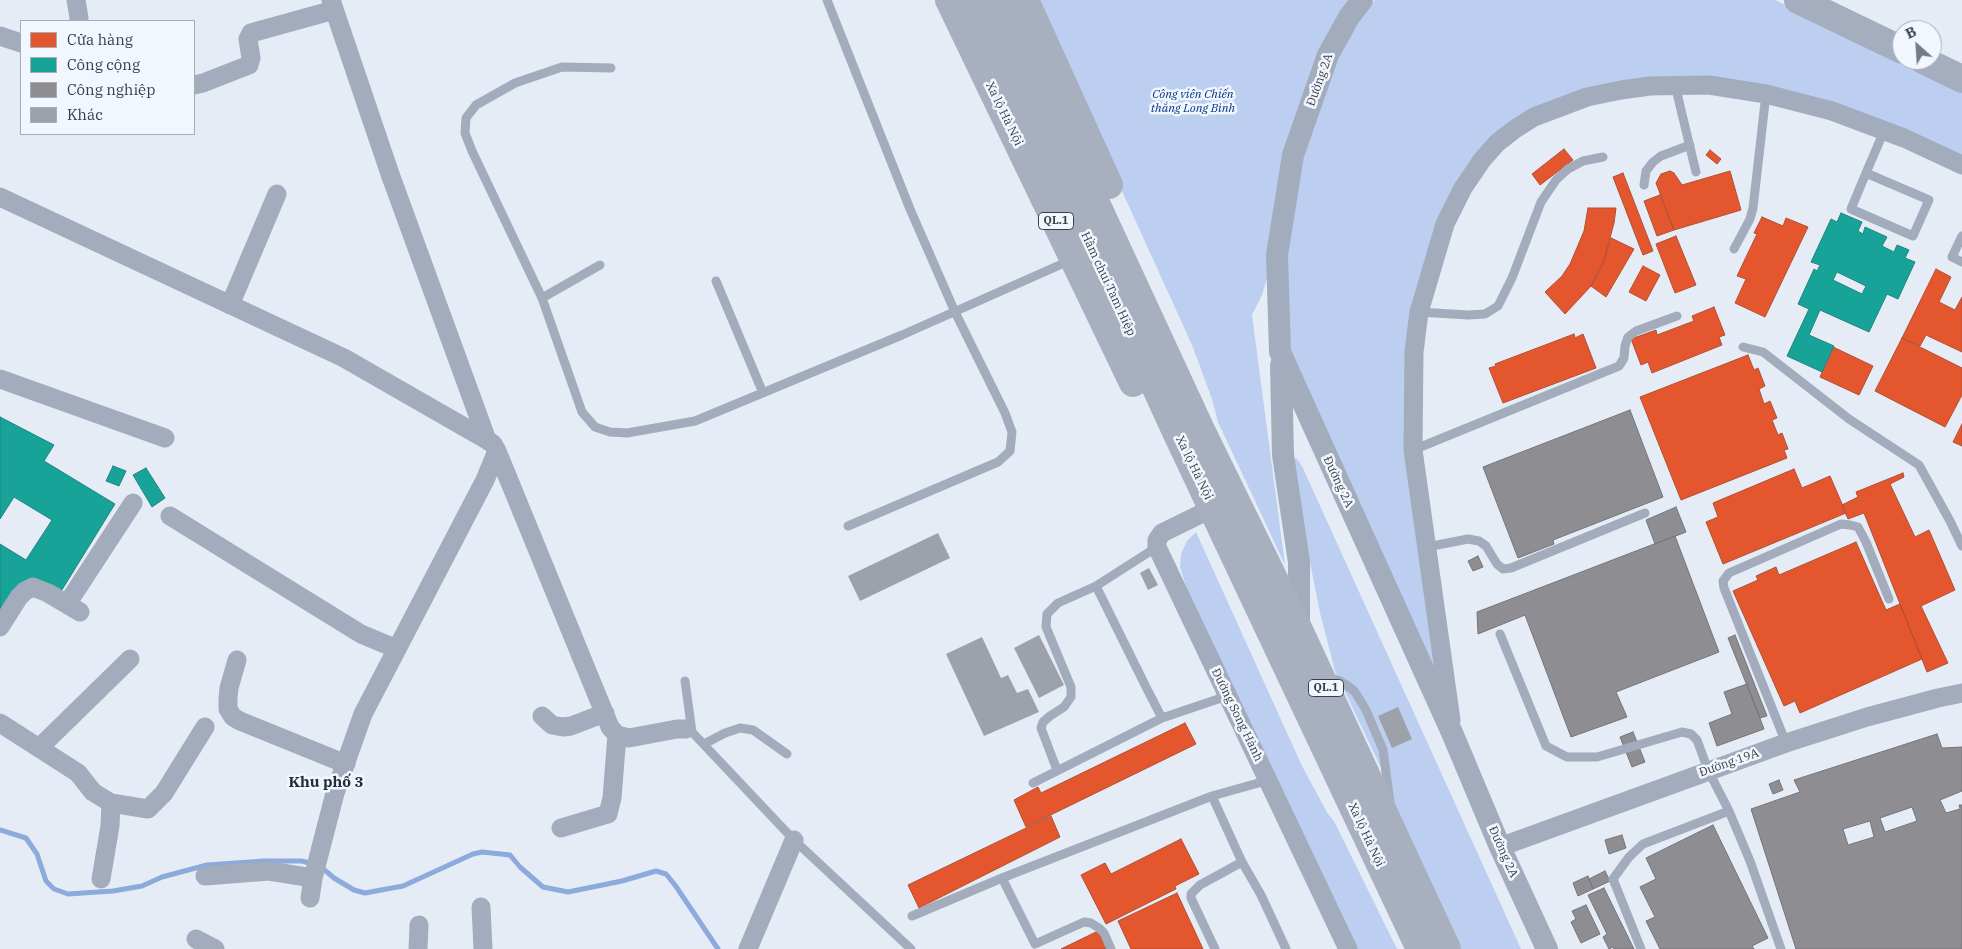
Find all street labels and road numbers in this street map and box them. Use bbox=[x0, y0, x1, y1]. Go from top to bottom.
street label: Đường 2A bbox=[1304, 52, 1336, 108]
street label: Xa lộ Hà Nội bbox=[982, 80, 1026, 148]
road number: QL.1 bbox=[1038, 212, 1074, 230]
street label: Hầm chui Tam Hiệp bbox=[1078, 230, 1138, 338]
street label: Xa lộ Hà Nội bbox=[1172, 434, 1216, 502]
street label: Đường 2A bbox=[1320, 454, 1356, 510]
street label: Đường Song Hành bbox=[1208, 666, 1266, 764]
road number: QL.1 bbox=[1308, 680, 1344, 696]
street label: Đường 19A bbox=[1697, 746, 1761, 780]
street label: Xa lộ Hà Nội bbox=[1345, 801, 1387, 869]
street label: Đường 2A bbox=[1485, 824, 1521, 880]

